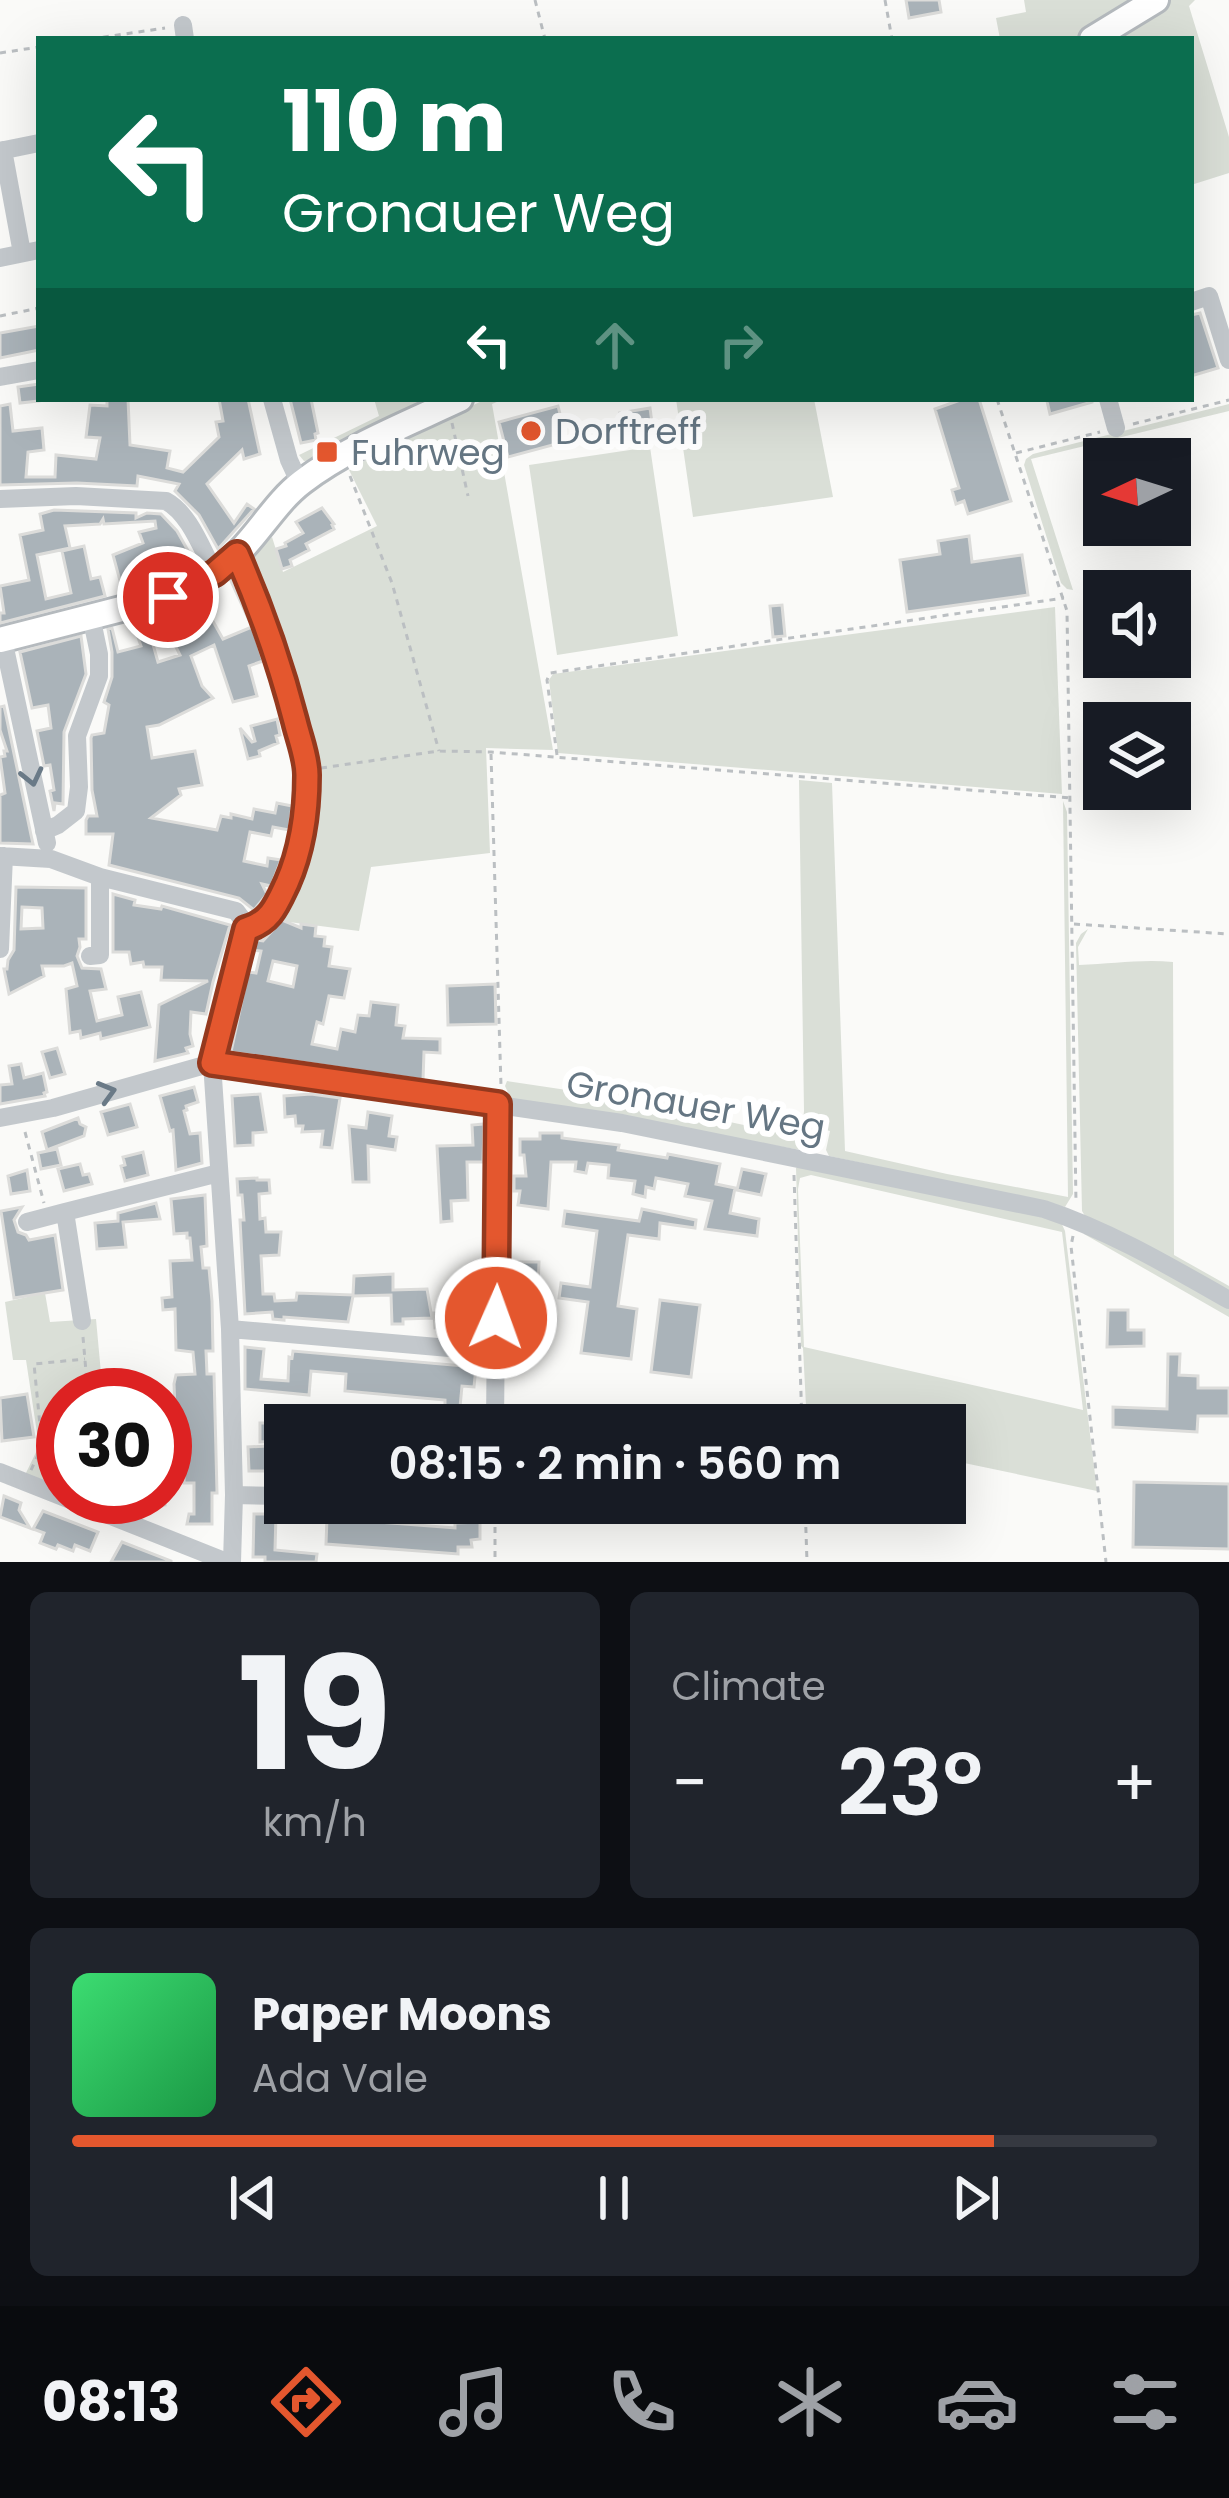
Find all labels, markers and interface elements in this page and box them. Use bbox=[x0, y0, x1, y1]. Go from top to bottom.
text: 110 m bbox=[282, 63, 507, 180]
icon: left bbox=[84, 84, 240, 240]
text: Gronauer Weg bbox=[282, 175, 675, 251]
icon: left bbox=[456, 312, 522, 378]
icon: ahead bbox=[582, 312, 648, 378]
icon: right bbox=[708, 312, 774, 378]
place label: Dorftreff bbox=[555, 406, 701, 457]
marker: Dorftreff bbox=[518, 418, 544, 444]
place label: Fuhrweg bbox=[351, 427, 505, 478]
north arrow bbox=[1083, 438, 1191, 546]
map controls bbox=[1083, 438, 1191, 810]
marker: Fuhrweg bbox=[314, 439, 340, 465]
pin bbox=[117, 546, 219, 648]
icon: arrive bbox=[135, 564, 201, 630]
button: sound bbox=[1083, 570, 1191, 678]
button: layers bbox=[1083, 702, 1191, 810]
one-way arrow bbox=[18, 766, 43, 786]
street label: Gronauer Weg bbox=[562, 1058, 829, 1153]
one-way arrow bbox=[96, 1082, 117, 1107]
position arrow bbox=[433, 1255, 559, 1381]
speed limit sign: 30 bbox=[36, 1368, 192, 1524]
text: 08:15 · 2 min · 560 m bbox=[389, 1432, 841, 1495]
text: 19 bbox=[237, 1605, 392, 1824]
text: Climate bbox=[672, 1659, 826, 1714]
text: 23° bbox=[837, 1720, 983, 1847]
text: − bbox=[672, 1737, 708, 1829]
text: + bbox=[1112, 1737, 1157, 1829]
text: km/h bbox=[263, 1795, 367, 1850]
text: Paper Moons bbox=[252, 1983, 552, 2046]
text: Ada Vale bbox=[252, 2051, 428, 2106]
icon: previous bbox=[220, 2165, 286, 2231]
icon: pause bbox=[581, 2165, 647, 2231]
icon: next bbox=[943, 2165, 1009, 2231]
icon: directions bbox=[264, 2360, 348, 2444]
icon: music bbox=[432, 2360, 516, 2444]
icon: phone bbox=[600, 2360, 684, 2444]
icon: climate bbox=[768, 2360, 852, 2444]
icon: car bbox=[935, 2360, 1019, 2444]
icon: filters bbox=[1103, 2360, 1187, 2444]
text: 08:13 bbox=[42, 2364, 180, 2440]

